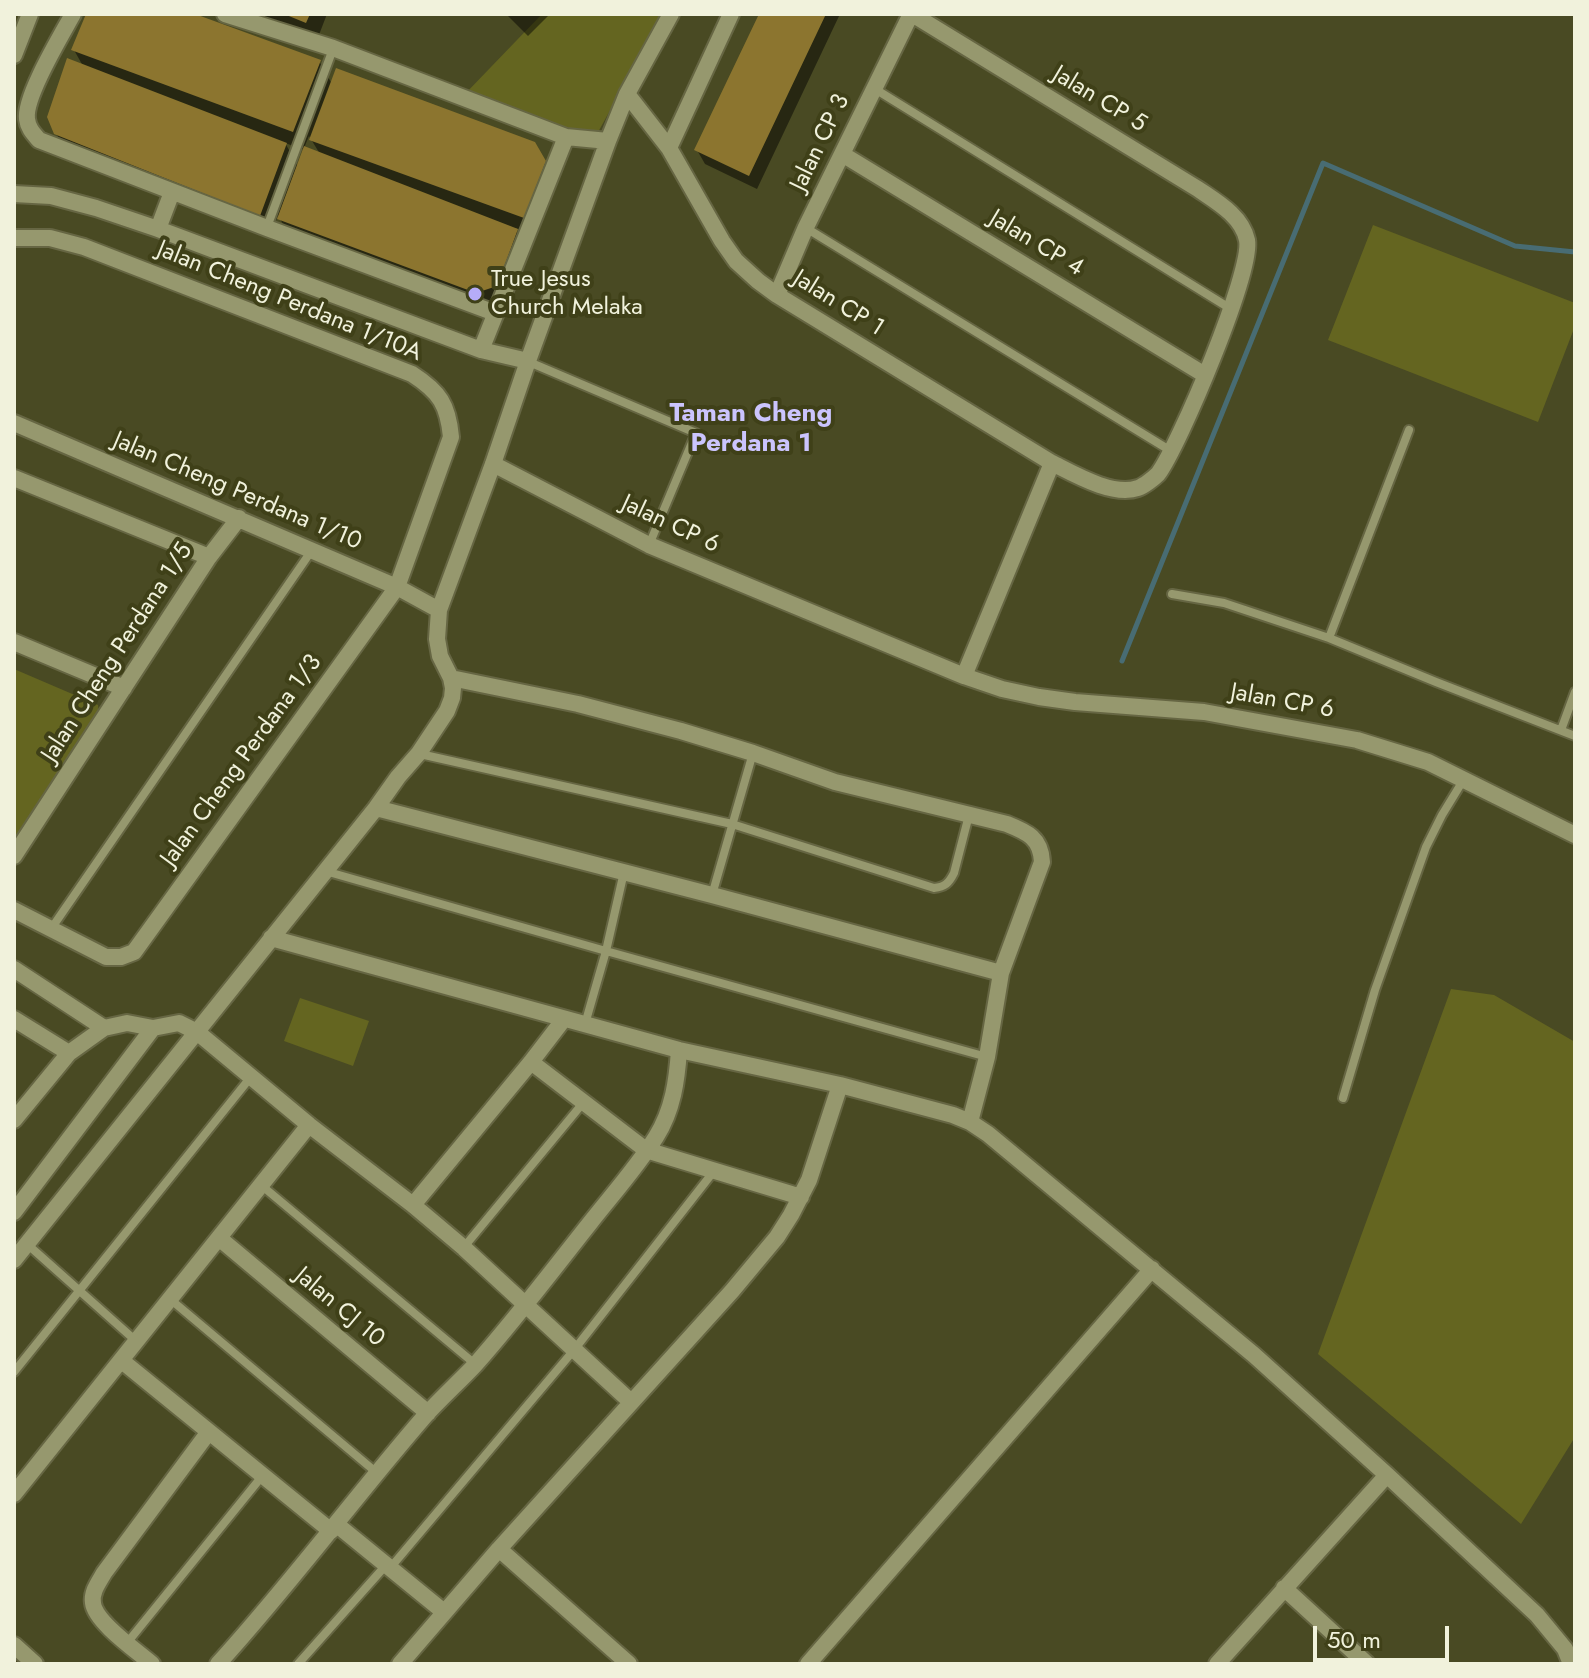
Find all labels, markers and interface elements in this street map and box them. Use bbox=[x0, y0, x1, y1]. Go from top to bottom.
street label: Jalan CP 5 bbox=[1047, 61, 1151, 139]
street label: Jalan CP 3 bbox=[785, 90, 857, 196]
street label: Jalan CP 4 bbox=[984, 205, 1088, 283]
street label: Jalan Cheng Perdana 1/10A bbox=[152, 236, 426, 368]
street label: Jalan CP 1 bbox=[787, 265, 889, 343]
place label: True Jesus Church Melaka bbox=[491, 266, 643, 322]
marker: True Jesus Church Melaka bbox=[466, 285, 484, 303]
district label: Taman Cheng Perdana 1 bbox=[670, 399, 832, 460]
street label: Jalan Cheng Perdana 1/10 bbox=[108, 427, 366, 557]
street label: Jalan CP 6 bbox=[616, 490, 724, 560]
street label: Jalan Cheng Perdana 1/5 bbox=[36, 538, 200, 768]
street label: Jalan Cheng Perdana 1/3 bbox=[155, 649, 329, 873]
street label: Jalan CP 6 bbox=[1228, 679, 1336, 725]
street label: Jalan CJ 10 bbox=[288, 1262, 390, 1354]
scale bar bbox=[1317, 1610, 1453, 1660]
text: 50 m bbox=[1327, 1622, 1381, 1657]

